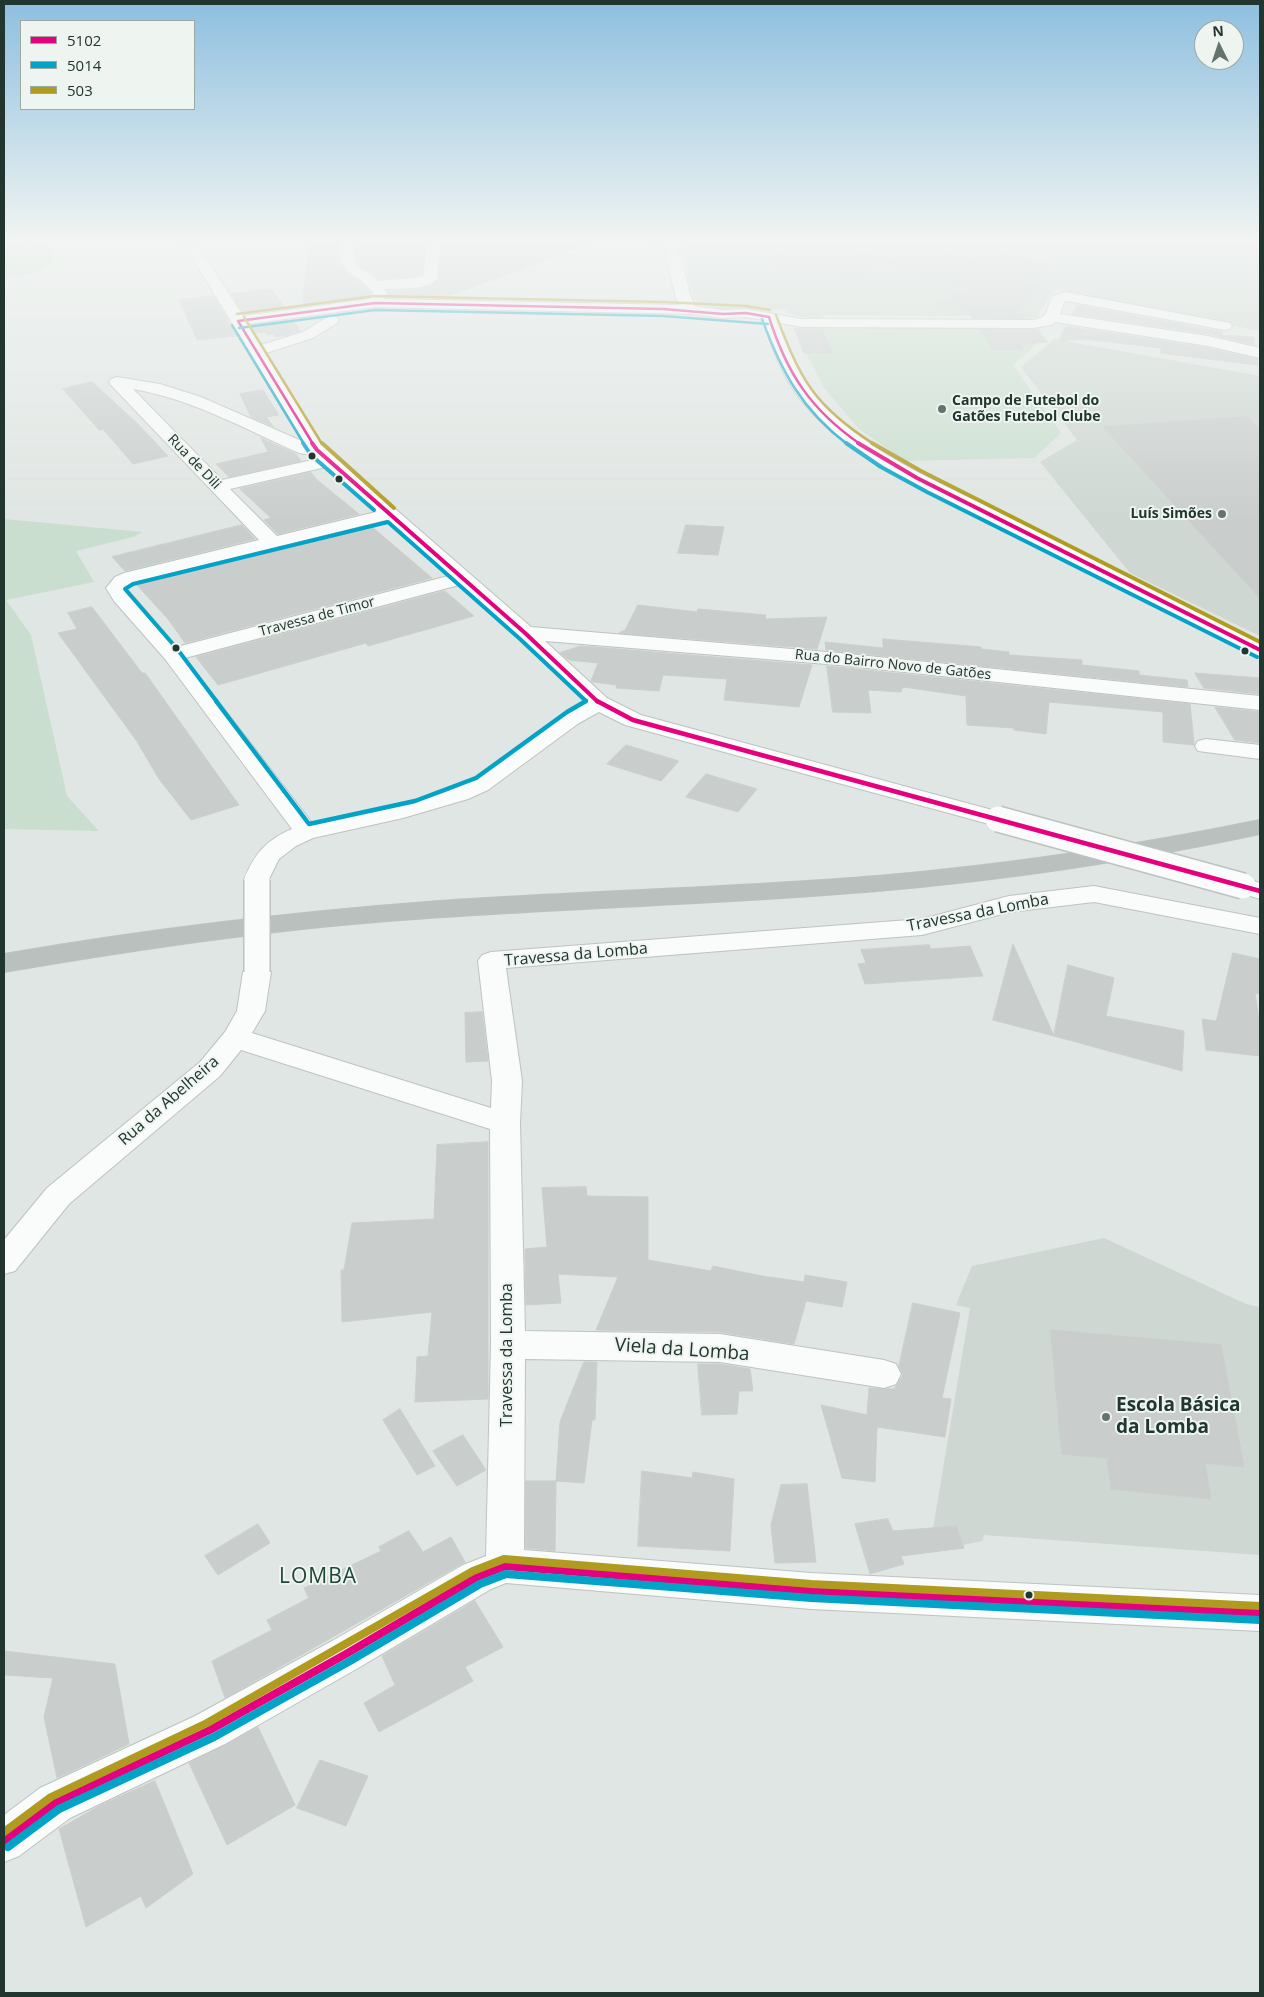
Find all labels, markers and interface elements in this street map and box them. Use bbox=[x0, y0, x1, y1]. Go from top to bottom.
legend bbox=[20, 20, 195, 110]
north arrow bbox=[1194, 20, 1244, 70]
text: N bbox=[1212, 21, 1224, 40]
text: 5102 bbox=[67, 30, 101, 50]
text: 5014 bbox=[67, 55, 101, 75]
text: 503 bbox=[67, 80, 93, 100]
place label: Campo de Futebol do Gatões Futebol Clube bbox=[952, 393, 1100, 426]
marker: Campo de Futebol do Gatões Futebol Clube bbox=[936, 403, 948, 415]
street label: Rua de Dili bbox=[164, 431, 224, 493]
unlabelled marker bbox=[307, 451, 317, 461]
unlabelled marker bbox=[334, 474, 344, 484]
place label: Luís Simões bbox=[1130, 506, 1212, 522]
marker: Luís Simões bbox=[1216, 508, 1228, 520]
street label: Travessa de Timor bbox=[257, 593, 377, 641]
unlabelled marker bbox=[171, 643, 181, 653]
street label: Rua do Bairro Novo de Gatões bbox=[794, 646, 992, 684]
unlabelled marker bbox=[1240, 646, 1250, 656]
street label: Travessa da Lomba bbox=[906, 890, 1050, 936]
street label: Travessa da Lomba bbox=[504, 939, 648, 971]
street label: Rua da Abelheira bbox=[115, 1052, 223, 1150]
street label: Travessa da Lomba bbox=[497, 1283, 517, 1427]
street label: Viela da Lomba bbox=[614, 1334, 750, 1366]
place label: Escola Básica da Lomba bbox=[1116, 1395, 1241, 1439]
marker: Escola Básica da Lomba bbox=[1100, 1411, 1112, 1423]
district label: LOMBA bbox=[278, 1564, 358, 1590]
unlabelled marker bbox=[1024, 1590, 1034, 1600]

